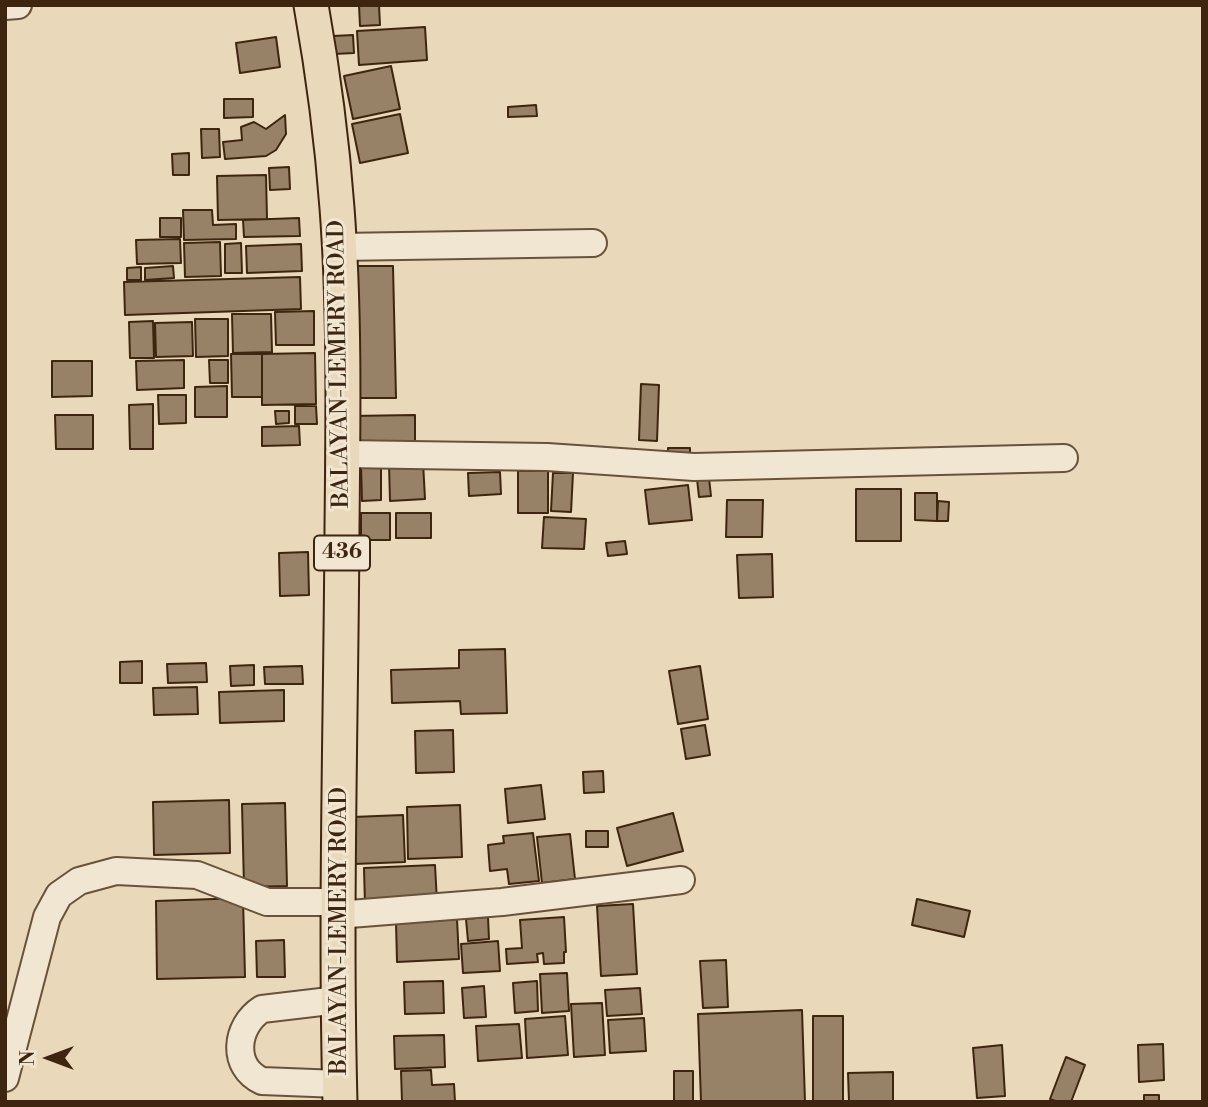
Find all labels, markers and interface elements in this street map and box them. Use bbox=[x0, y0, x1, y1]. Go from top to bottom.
street label: BALAYAN-LEMERY ROAD bbox=[324, 220, 356, 508]
road number: 436 bbox=[314, 536, 370, 570]
street label: BALAYAN-LEMERY ROAD bbox=[326, 787, 354, 1075]
north arrow bbox=[14, 1023, 84, 1093]
text: N bbox=[16, 1050, 40, 1066]

